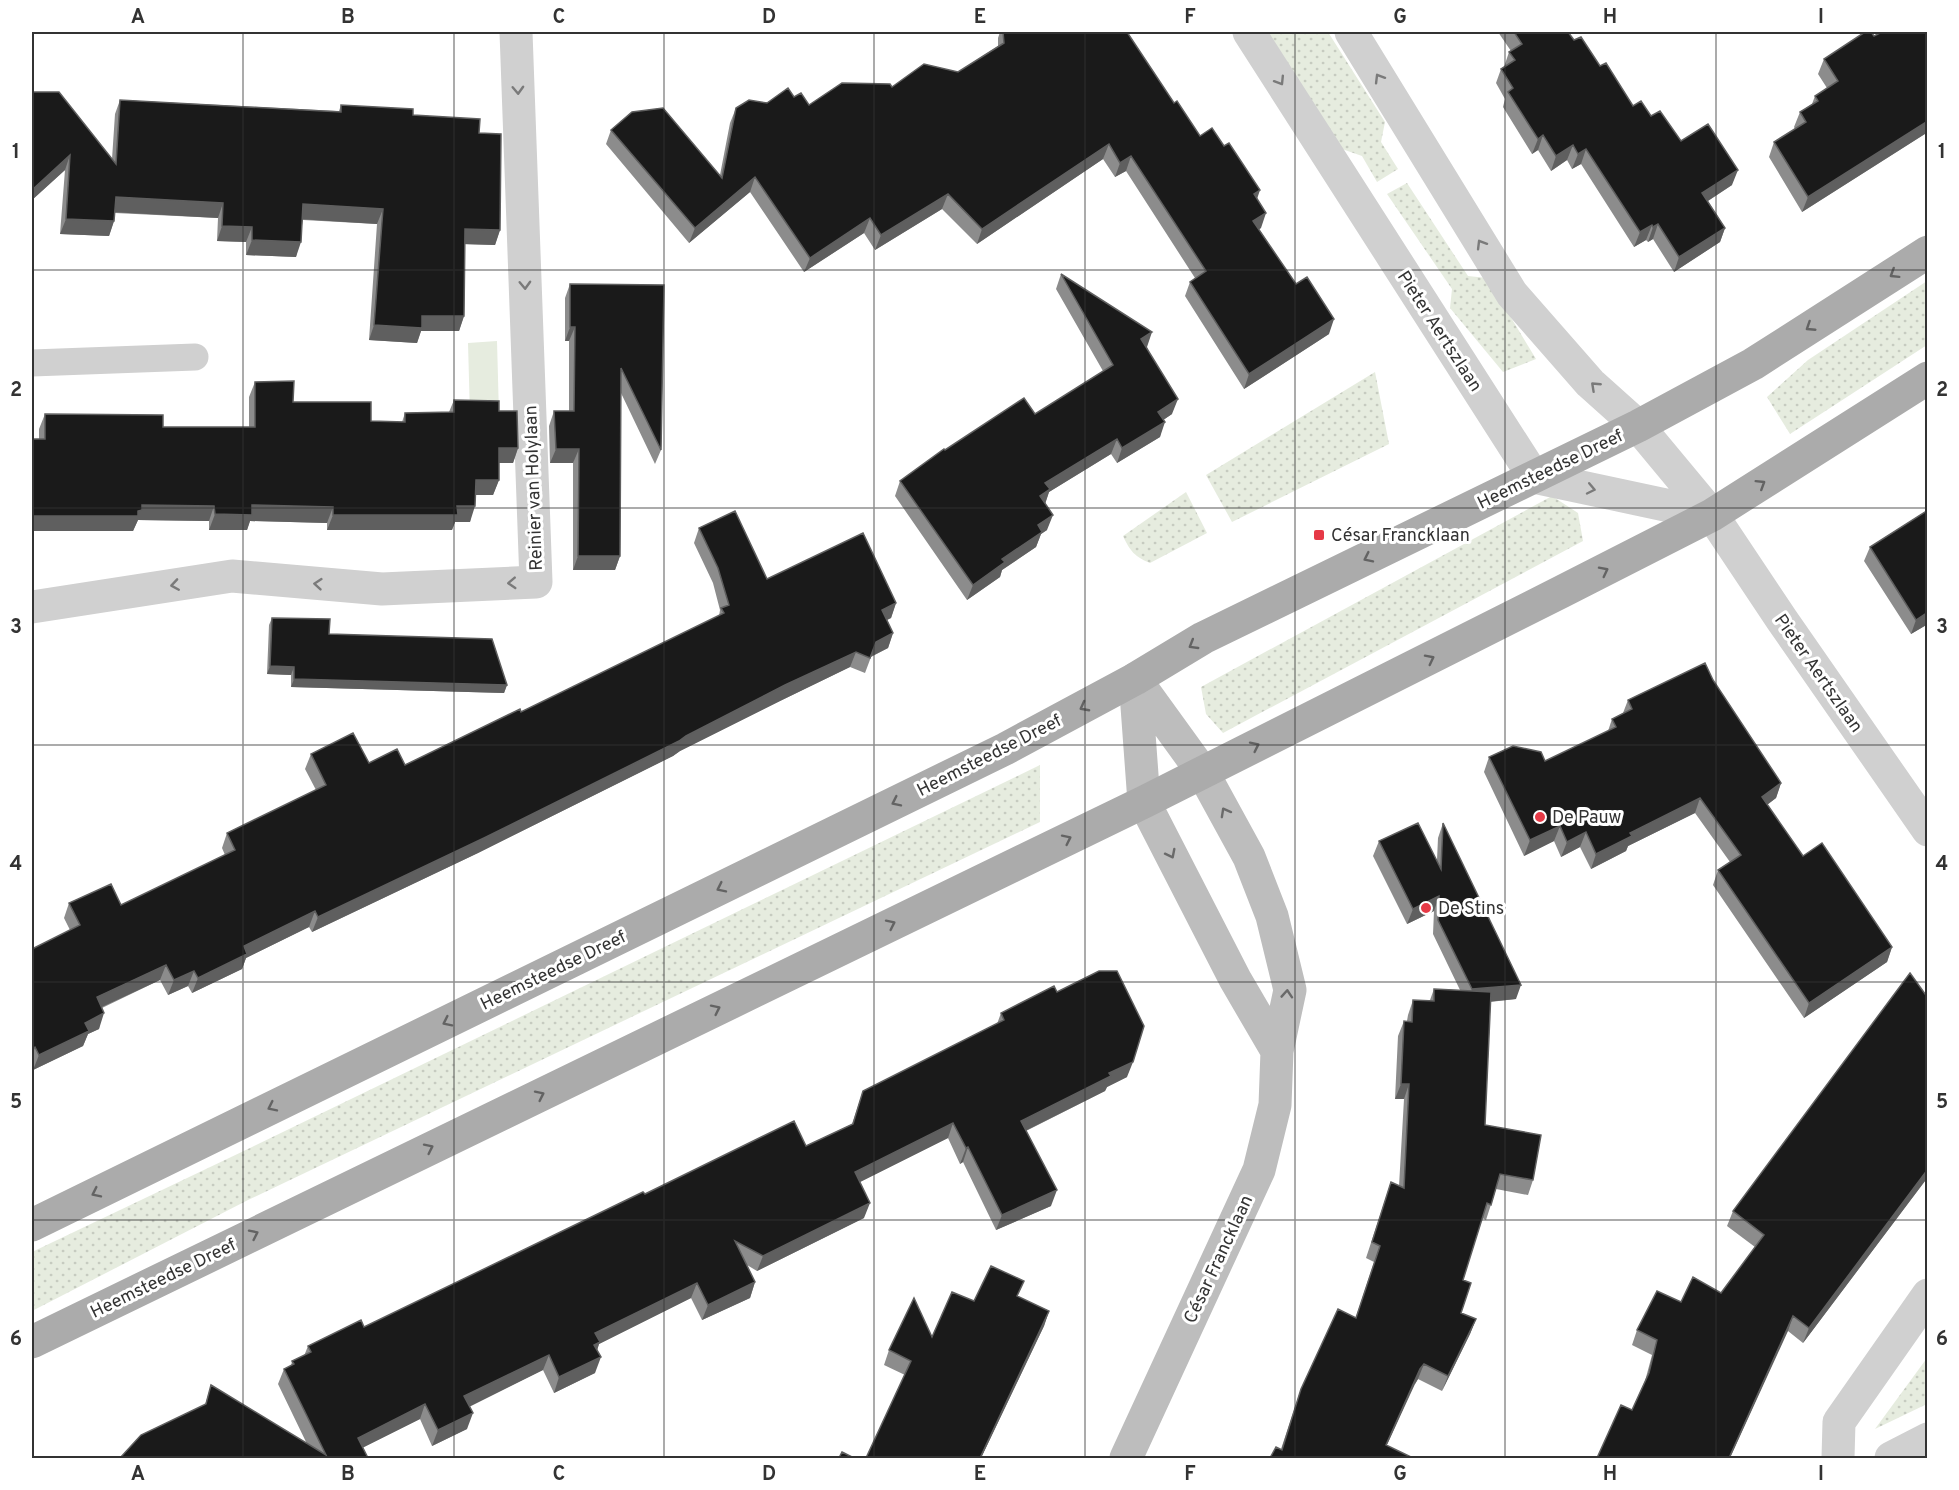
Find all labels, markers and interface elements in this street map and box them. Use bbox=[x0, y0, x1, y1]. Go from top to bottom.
text: A bbox=[131, 5, 145, 31]
text: B bbox=[341, 5, 355, 31]
text: C bbox=[553, 5, 565, 31]
text: D bbox=[762, 5, 776, 31]
text: E bbox=[974, 5, 986, 31]
text: F bbox=[1184, 5, 1196, 31]
text: G bbox=[1393, 5, 1407, 31]
text: H bbox=[1603, 5, 1617, 31]
text: I bbox=[1818, 5, 1824, 31]
one-way arrow bbox=[1273, 74, 1284, 85]
one-way arrow bbox=[1375, 74, 1387, 84]
one-way arrow bbox=[512, 85, 525, 94]
text: 1 bbox=[12, 140, 20, 166]
text: 1 bbox=[1938, 140, 1946, 166]
one-way arrow bbox=[1477, 240, 1489, 250]
street label: Pieter Aertszlaan bbox=[1391, 267, 1486, 397]
one-way arrow bbox=[1889, 267, 1900, 278]
one-way arrow bbox=[519, 280, 532, 289]
one-way arrow bbox=[1806, 320, 1817, 331]
text: 2 bbox=[10, 378, 22, 404]
text: 2 bbox=[1936, 378, 1948, 404]
one-way arrow bbox=[1591, 383, 1602, 394]
street label: Reinier van Holylaan bbox=[520, 405, 549, 571]
street label: Heemsteedse Dreef bbox=[1474, 425, 1627, 516]
one-way arrow bbox=[1755, 480, 1766, 491]
one-way arrow bbox=[1586, 482, 1596, 495]
place label: César Francklaan bbox=[1331, 525, 1470, 548]
marker: César Francklaan bbox=[1312, 528, 1326, 542]
one-way arrow bbox=[1363, 551, 1374, 563]
one-way arrow bbox=[1597, 566, 1608, 578]
one-way arrow bbox=[313, 577, 322, 590]
one-way arrow bbox=[508, 577, 517, 590]
one-way arrow bbox=[170, 579, 179, 591]
street label: Pieter Aertszlaan bbox=[1768, 610, 1867, 738]
text: 3 bbox=[10, 615, 22, 641]
text: 3 bbox=[1936, 615, 1948, 641]
one-way arrow bbox=[1189, 637, 1199, 649]
one-way arrow bbox=[1423, 654, 1434, 666]
one-way arrow bbox=[1079, 700, 1090, 711]
street label: Heemsteedse Dreef bbox=[914, 710, 1066, 803]
one-way arrow bbox=[1249, 742, 1260, 753]
one-way arrow bbox=[892, 795, 903, 806]
one-way arrow bbox=[1221, 807, 1232, 818]
place label: De Pauw bbox=[1552, 807, 1622, 830]
marker: De Pauw bbox=[1533, 810, 1547, 824]
one-way arrow bbox=[1060, 835, 1071, 847]
one-way arrow bbox=[1164, 847, 1175, 858]
text: 4 bbox=[10, 852, 22, 878]
text: 4 bbox=[1936, 852, 1948, 878]
one-way arrow bbox=[717, 881, 728, 892]
place label: De Stins bbox=[1438, 898, 1504, 921]
marker: De Stins bbox=[1419, 901, 1433, 915]
one-way arrow bbox=[885, 920, 896, 932]
street label: Heemsteedse Dreef bbox=[477, 926, 630, 1017]
one-way arrow bbox=[1281, 989, 1294, 998]
one-way arrow bbox=[709, 1005, 720, 1017]
one-way arrow bbox=[442, 1014, 453, 1026]
text: 5 bbox=[10, 1090, 22, 1116]
one-way arrow bbox=[534, 1090, 545, 1102]
text: 5 bbox=[1936, 1090, 1948, 1116]
one-way arrow bbox=[267, 1100, 278, 1112]
one-way arrow bbox=[423, 1144, 434, 1156]
one-way arrow bbox=[92, 1185, 103, 1197]
street label: César Francklaan bbox=[1180, 1192, 1259, 1327]
one-way arrow bbox=[248, 1229, 259, 1241]
street label: Heemsteedse Dreef bbox=[87, 1234, 240, 1325]
text: 6 bbox=[10, 1327, 22, 1353]
text: 6 bbox=[1936, 1327, 1948, 1353]
text: A bbox=[131, 1462, 145, 1488]
text: B bbox=[341, 1462, 355, 1488]
text: C bbox=[553, 1462, 565, 1488]
text: D bbox=[762, 1462, 776, 1488]
text: E bbox=[974, 1462, 986, 1488]
text: F bbox=[1184, 1462, 1196, 1488]
text: G bbox=[1393, 1462, 1407, 1488]
text: H bbox=[1603, 1462, 1617, 1488]
text: I bbox=[1818, 1462, 1824, 1488]

